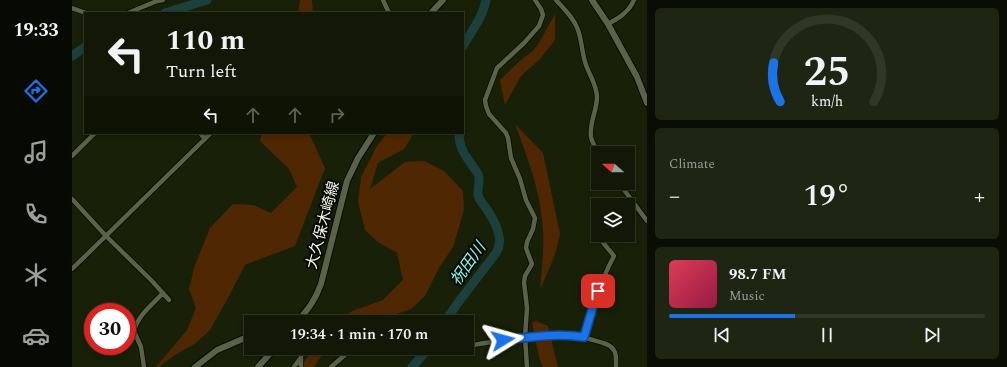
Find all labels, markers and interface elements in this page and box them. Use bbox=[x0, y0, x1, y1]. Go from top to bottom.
text: 19:33 bbox=[13, 17, 59, 44]
text: 110 m bbox=[166, 19, 245, 62]
icon: left bbox=[100, 28, 152, 80]
text: 25 bbox=[804, 41, 850, 104]
text: Turn left bbox=[166, 58, 237, 85]
icon: directions bbox=[22, 77, 50, 105]
text: km/h bbox=[811, 90, 843, 112]
icon: left bbox=[200, 104, 222, 126]
icon: ahead bbox=[242, 104, 264, 126]
icon: ahead bbox=[284, 104, 306, 126]
icon: right bbox=[326, 104, 348, 126]
icon: music bbox=[22, 138, 50, 166]
north arrow bbox=[591, 146, 635, 190]
map controls bbox=[591, 146, 635, 242]
text: Climate bbox=[669, 154, 715, 174]
text: 19° bbox=[803, 173, 851, 219]
street label: 大久保木崎線 bbox=[300, 179, 346, 271]
text: − bbox=[669, 180, 680, 213]
text: + bbox=[974, 180, 985, 213]
button: layers bbox=[591, 198, 635, 242]
icon: phone bbox=[22, 200, 50, 228]
water label: 祝田川 bbox=[444, 236, 493, 291]
icon: climate bbox=[22, 261, 50, 289]
text: 98.7 FM bbox=[729, 263, 786, 286]
pin bbox=[581, 274, 615, 308]
icon: arrive bbox=[587, 280, 609, 302]
text: Music bbox=[729, 286, 765, 306]
speed limit sign: 30 bbox=[84, 303, 136, 355]
position arrow bbox=[482, 319, 524, 361]
icon: car bbox=[22, 322, 50, 350]
text: 19:34 · 1 min · 170 m bbox=[290, 323, 428, 346]
icon: previous bbox=[711, 324, 733, 346]
icon: pause bbox=[816, 324, 838, 346]
icon: next bbox=[921, 324, 943, 346]

